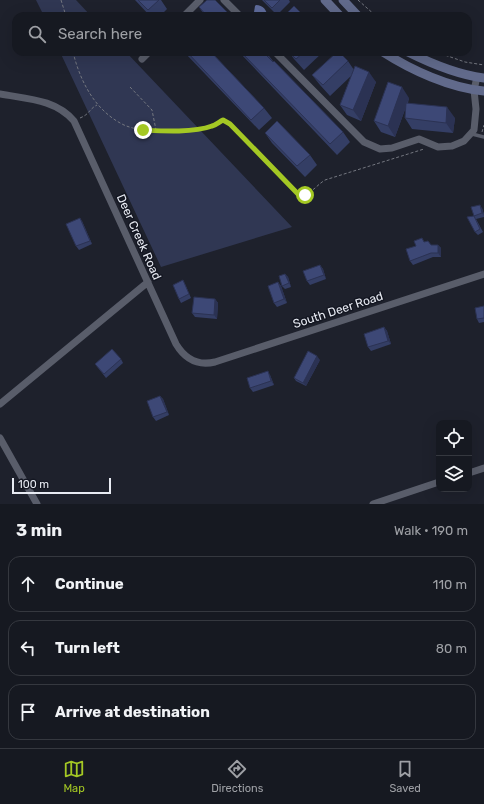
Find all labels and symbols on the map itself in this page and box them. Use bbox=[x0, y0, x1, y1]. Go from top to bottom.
route end bbox=[134, 121, 152, 139]
route start bbox=[296, 186, 314, 204]
street label: Deer Creek Road bbox=[114, 192, 164, 282]
street label: South Deer Road bbox=[291, 289, 385, 331]
scale bar bbox=[12, 476, 111, 495]

